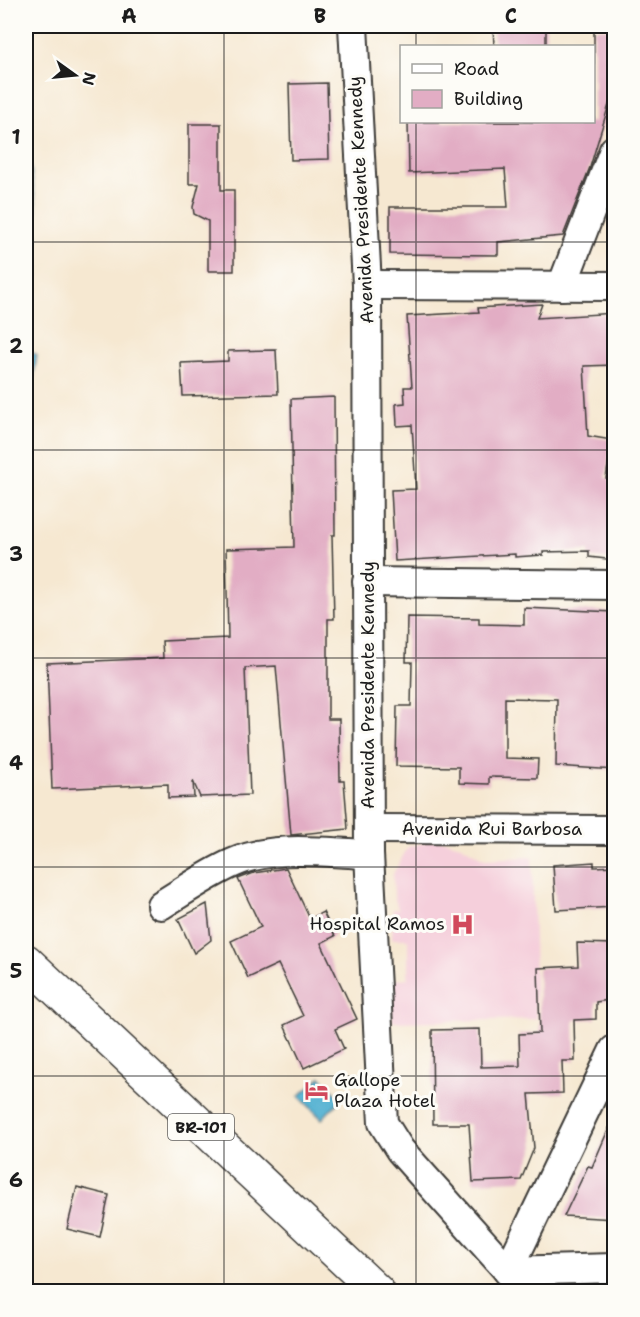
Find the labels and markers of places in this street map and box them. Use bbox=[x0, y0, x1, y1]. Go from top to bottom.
hospital icon: Hospital Ramos bbox=[450, 911, 476, 937]
place label: Hospital Ramos bbox=[309, 912, 445, 936]
place label: Gallope Plaza Hotel bbox=[334, 1068, 436, 1113]
hotel icon: Gallope Plaza Hotel bbox=[303, 1077, 329, 1103]

